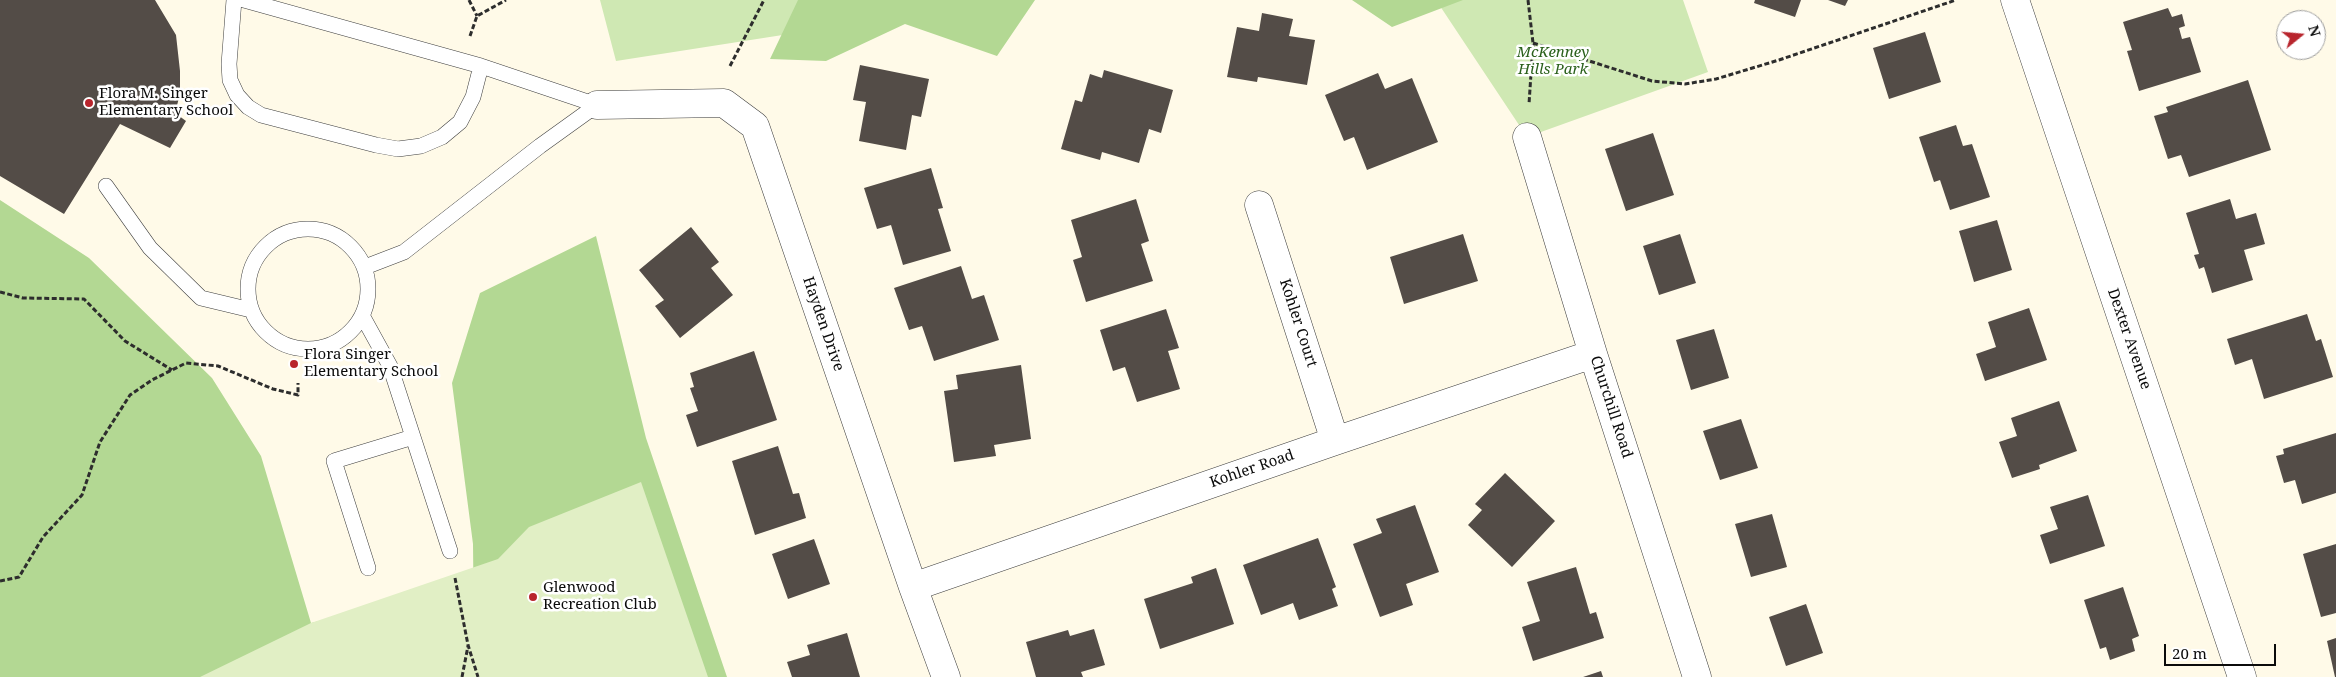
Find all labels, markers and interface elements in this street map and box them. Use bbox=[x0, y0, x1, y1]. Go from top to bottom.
north arrow bbox=[2276, 10, 2326, 60]
text: N bbox=[2304, 23, 2326, 39]
park label: McKenney Hills Park bbox=[1517, 44, 1589, 79]
place label: Flora M. Singer Elementary School bbox=[99, 85, 233, 120]
marker: Flora M. Singer Elementary School bbox=[83, 97, 95, 109]
street label: Hayden Drive bbox=[798, 274, 848, 374]
street label: Kohler Court bbox=[1275, 277, 1321, 369]
street label: Dexter Avenue bbox=[2103, 286, 2155, 392]
place label: Flora Singer Elementary School bbox=[304, 346, 438, 381]
street label: Churchill Road bbox=[1586, 354, 1636, 460]
marker: Flora Singer Elementary School bbox=[288, 358, 300, 370]
street label: Kohler Road bbox=[1207, 446, 1297, 492]
place label: Glenwood Recreation Club bbox=[543, 579, 657, 614]
marker: Glenwood Recreation Club bbox=[527, 591, 539, 603]
scale bar bbox=[2166, 634, 2278, 666]
text: 20 m bbox=[2172, 643, 2207, 663]

